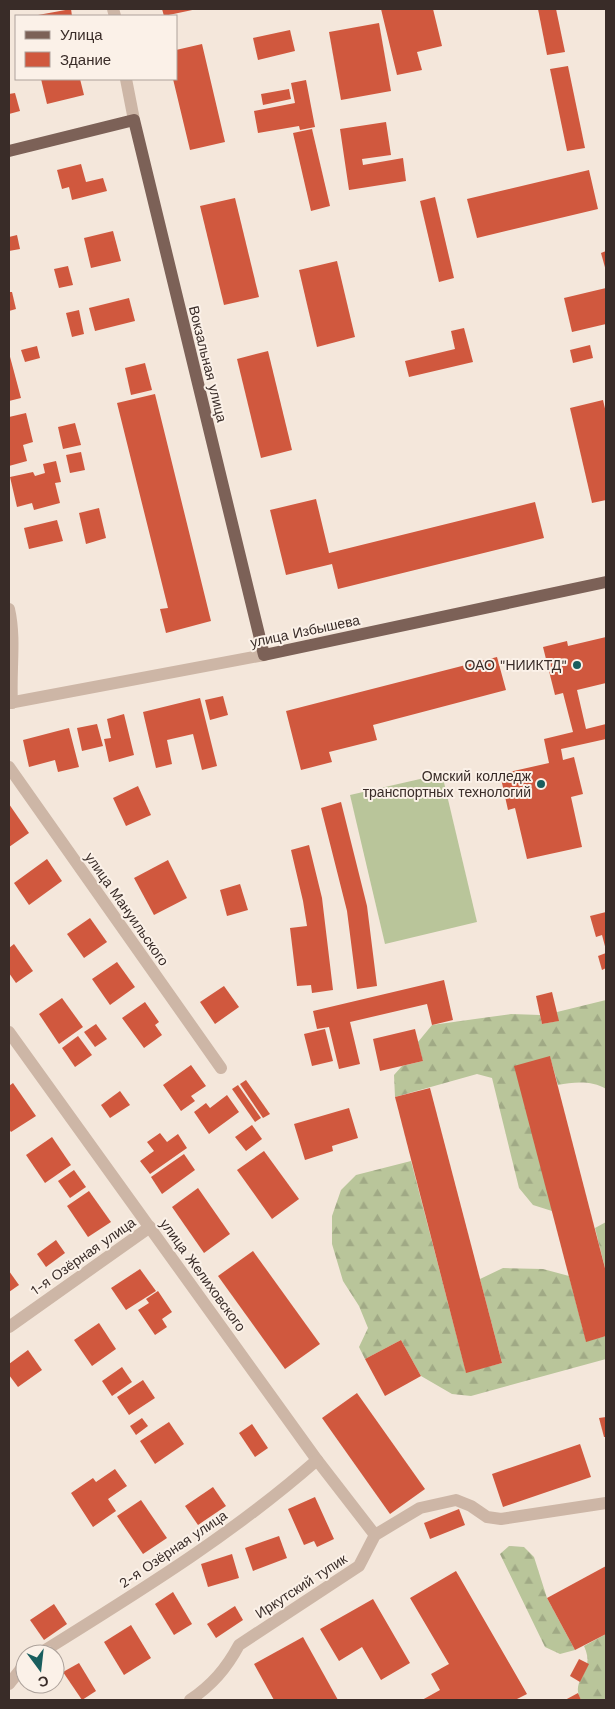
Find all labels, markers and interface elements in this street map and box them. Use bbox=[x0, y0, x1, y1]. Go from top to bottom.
legend bbox=[15, 15, 178, 80]
text: Улица bbox=[60, 26, 103, 44]
text: Здание bbox=[60, 51, 111, 69]
street label: Вокзальная улица bbox=[186, 304, 230, 424]
street label: улица Избышева bbox=[249, 612, 362, 650]
place label: ОАО "НИИКТД" bbox=[464, 657, 567, 673]
marker: ОАО "НИИКТД" bbox=[571, 659, 583, 671]
place label: Омский колледж транспортных технологий bbox=[363, 768, 532, 800]
marker: Омский колледж транспортных технологий bbox=[535, 778, 547, 790]
street label: улица Мануильского bbox=[82, 849, 172, 969]
street label: 1-я Озёрная улица bbox=[28, 1214, 139, 1298]
street label: улица Желиховского bbox=[157, 1216, 249, 1334]
street label: 2-я Озёрная улица bbox=[116, 1507, 230, 1591]
street label: Иркутский тупик bbox=[252, 1550, 351, 1622]
north arrow bbox=[15, 1644, 65, 1694]
text: С bbox=[36, 1673, 50, 1691]

